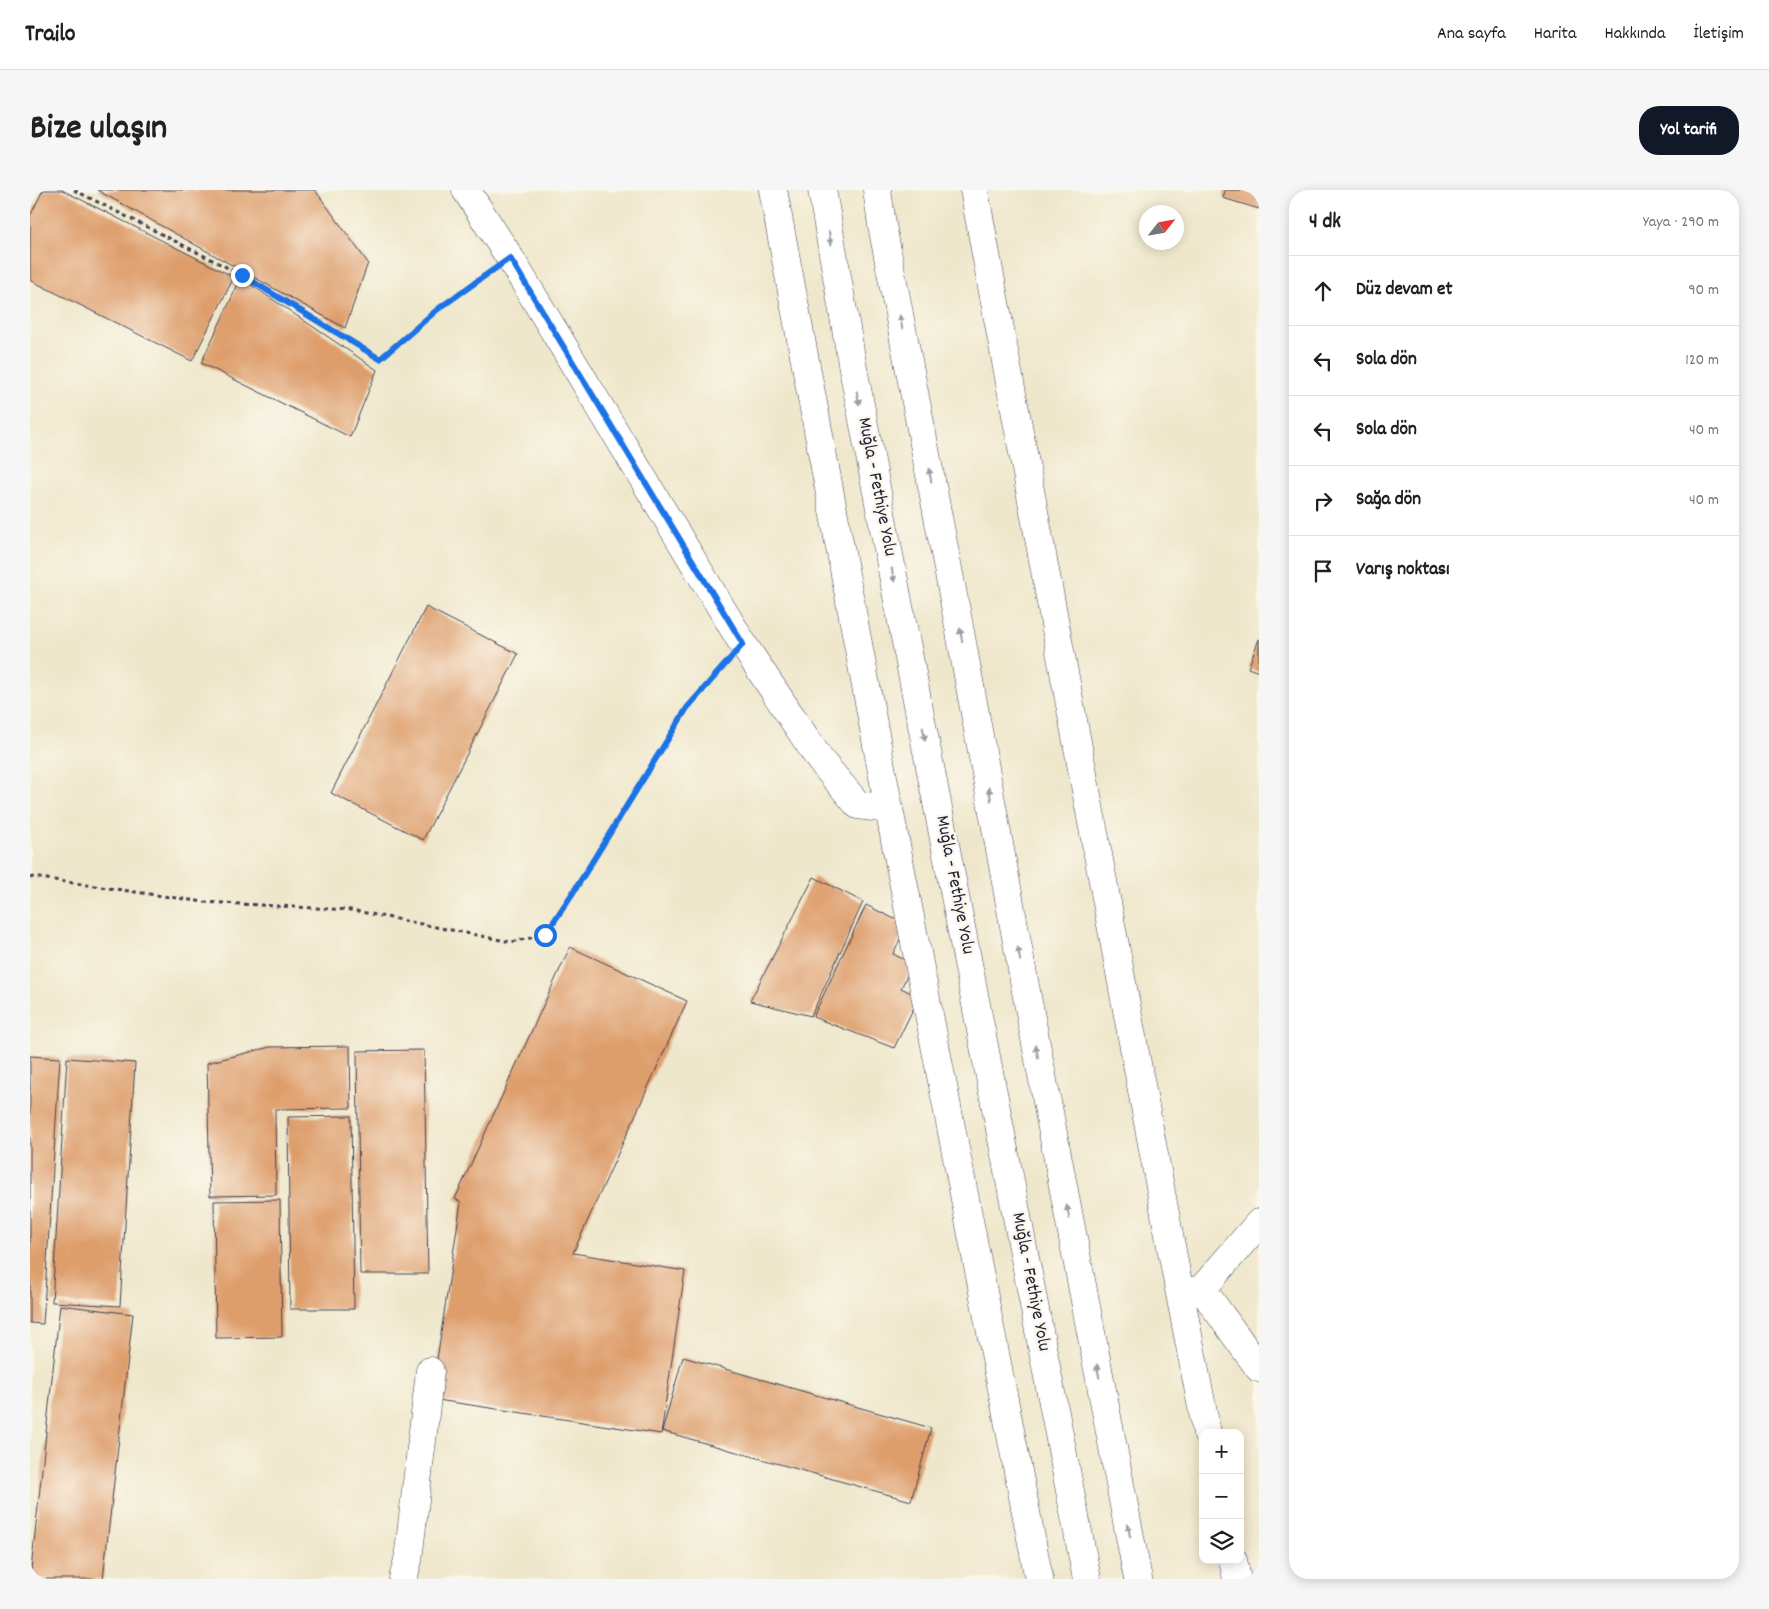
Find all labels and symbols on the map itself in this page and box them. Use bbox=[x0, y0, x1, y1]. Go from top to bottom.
north arrow bbox=[1139, 205, 1184, 250]
one-way arrow bbox=[826, 230, 834, 246]
route end bbox=[231, 264, 254, 287]
one-way arrow bbox=[896, 313, 904, 329]
one-way arrow bbox=[855, 390, 863, 406]
street label: Muğla - Fethiye Yolu bbox=[849, 415, 903, 559]
one-way arrow bbox=[926, 467, 934, 483]
one-way arrow bbox=[889, 567, 897, 582]
one-way arrow bbox=[956, 626, 964, 642]
one-way arrow bbox=[921, 727, 929, 743]
one-way arrow bbox=[986, 787, 994, 802]
street label: Muğla - Fethiye Yolu bbox=[927, 813, 981, 957]
route start bbox=[534, 924, 557, 947]
one-way arrow bbox=[1015, 947, 1023, 962]
one-way arrow bbox=[1033, 1044, 1041, 1060]
one-way arrow bbox=[1063, 1203, 1071, 1219]
street label: Muğla - Fethiye Yolu bbox=[1003, 1210, 1057, 1354]
one-way arrow bbox=[1094, 1363, 1102, 1379]
one-way arrow bbox=[1124, 1523, 1132, 1539]

